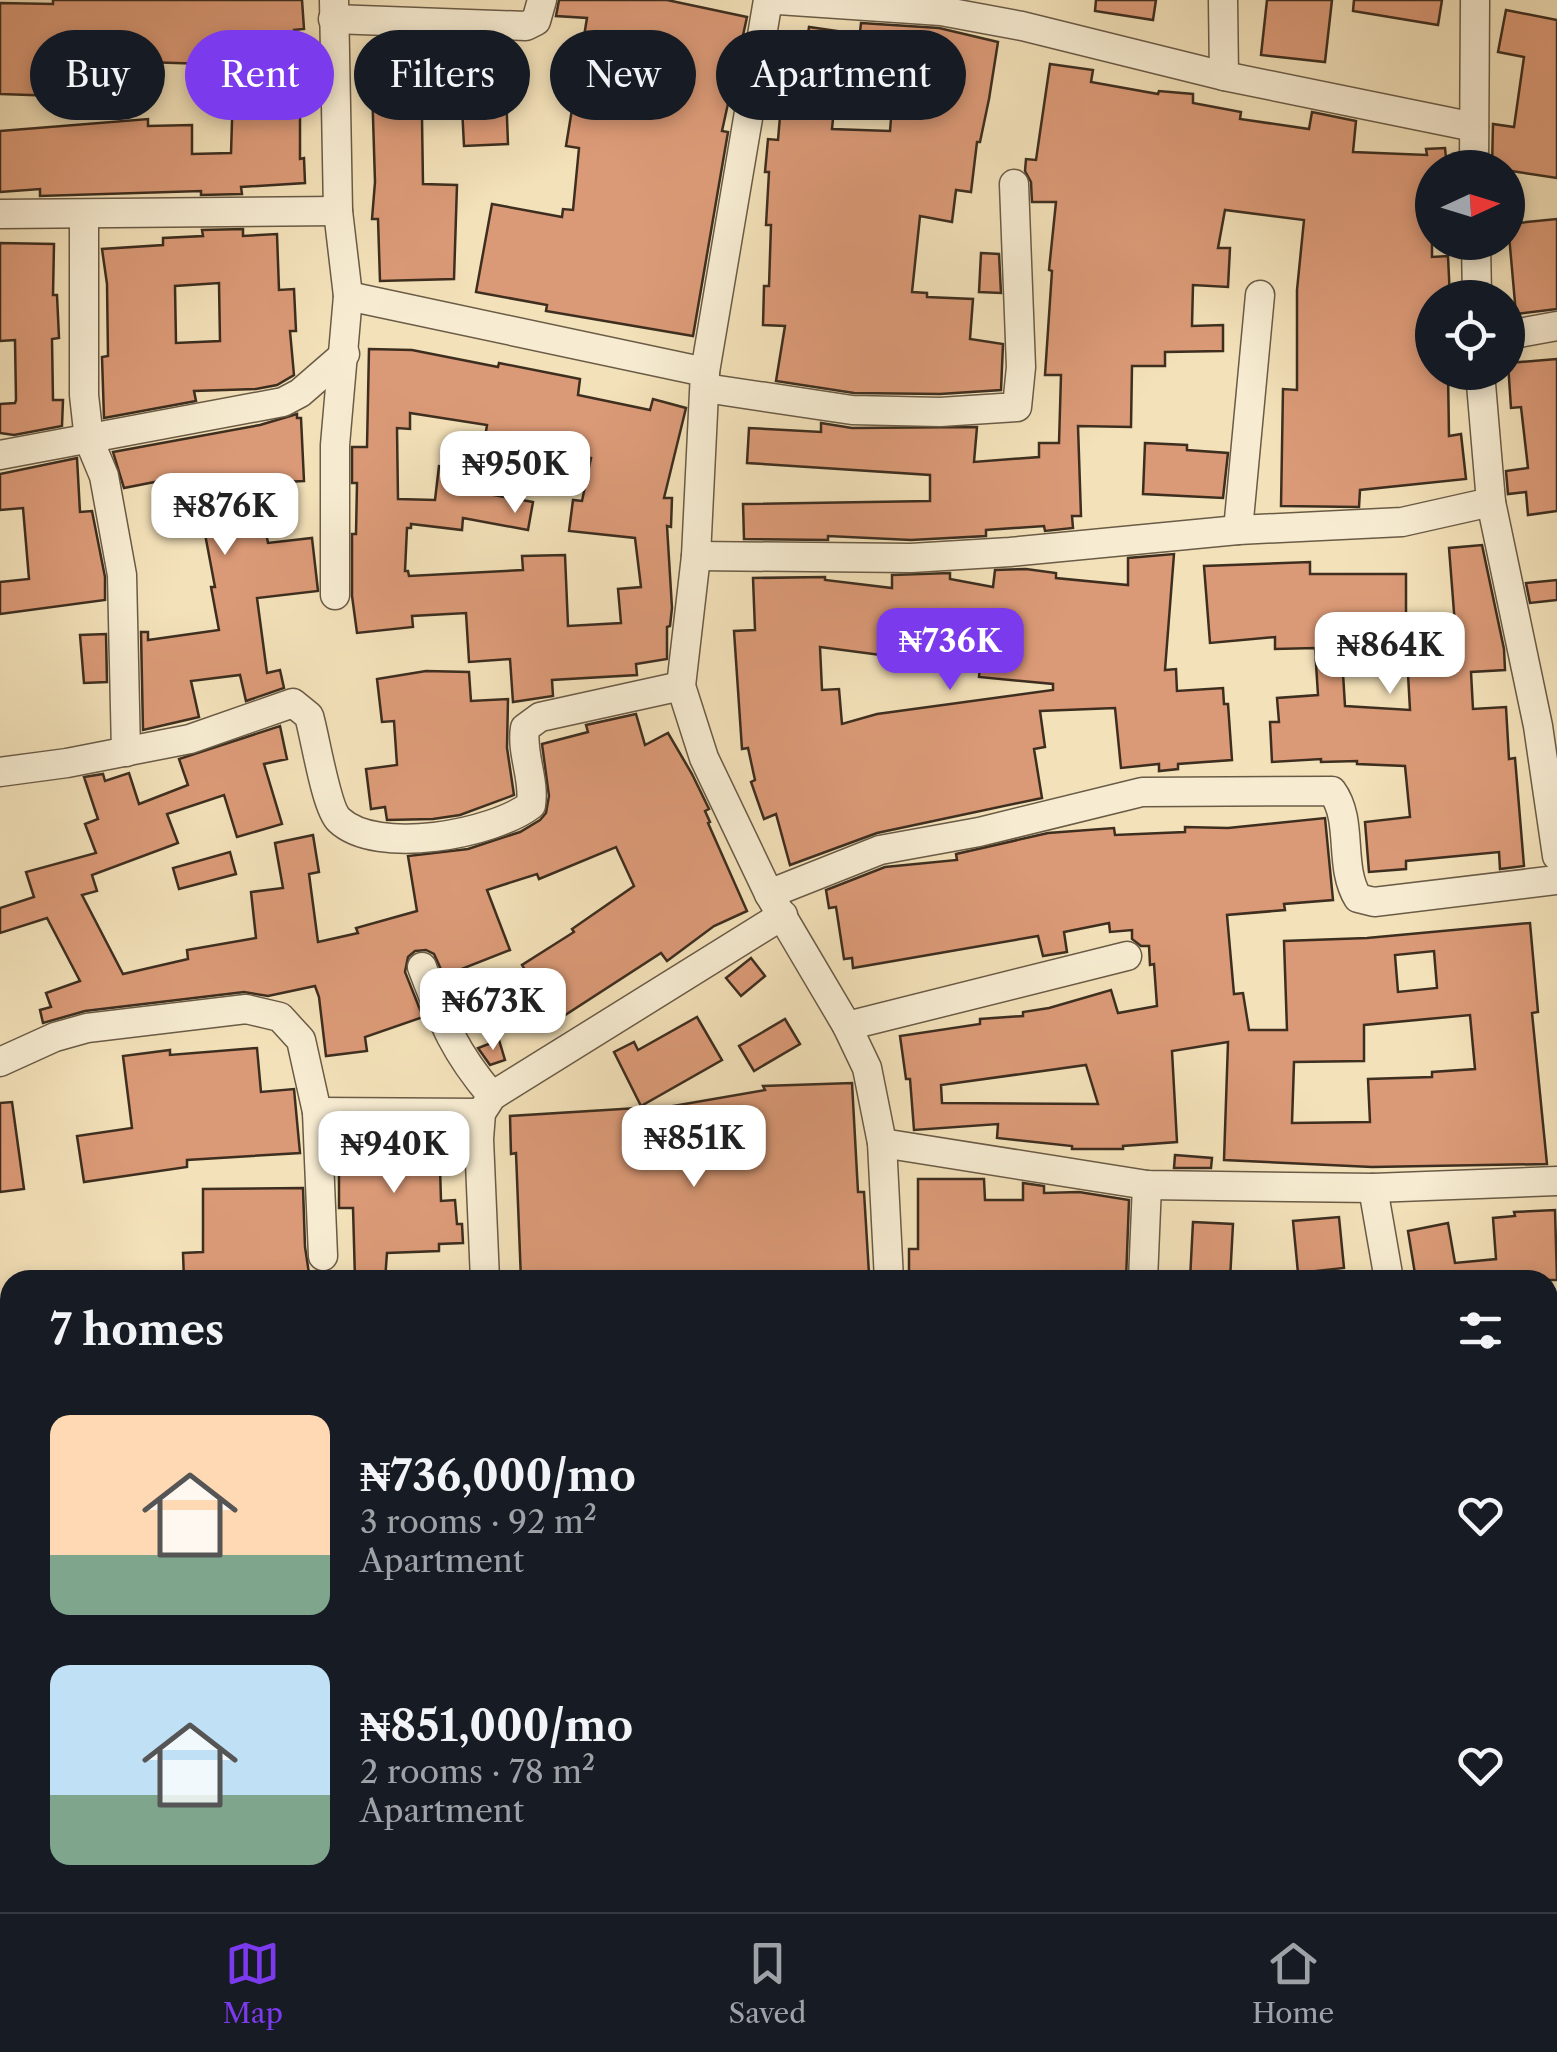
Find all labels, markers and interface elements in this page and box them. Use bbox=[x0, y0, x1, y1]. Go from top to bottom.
chip: Buy bbox=[30, 30, 165, 120]
chip: Rent bbox=[185, 30, 334, 120]
chip: Filters bbox=[354, 30, 530, 120]
chip: New bbox=[550, 30, 696, 120]
chip: Apartment bbox=[716, 30, 966, 120]
north arrow bbox=[1415, 150, 1525, 260]
map controls bbox=[1415, 150, 1525, 390]
button: locate bbox=[1415, 280, 1525, 390]
pin: ₦950K bbox=[445, 431, 585, 516]
text: ₦950K bbox=[462, 444, 568, 483]
pin: ₦876K bbox=[155, 473, 295, 558]
text: ₦876K bbox=[173, 486, 277, 525]
pin: ₦736K bbox=[880, 608, 1020, 693]
pin: ₦864K bbox=[1320, 612, 1460, 697]
text: ₦736K bbox=[899, 621, 1001, 660]
text: ₦864K bbox=[1337, 625, 1443, 664]
pin: ₦673K bbox=[423, 968, 563, 1053]
text: ₦673K bbox=[442, 981, 544, 1020]
pin: ₦851K bbox=[624, 1105, 764, 1190]
pin: ₦940K bbox=[324, 1111, 464, 1196]
text: ₦851K bbox=[644, 1118, 744, 1157]
text: ₦940K bbox=[340, 1124, 448, 1163]
icon: filters bbox=[1453, 1303, 1508, 1358]
text: 7 homes bbox=[50, 1304, 224, 1356]
text: ₦736,000/mo bbox=[360, 1450, 636, 1502]
icon: home bbox=[130, 1455, 250, 1575]
icon: heart bbox=[1453, 1488, 1508, 1543]
text: 3 rooms · 92 m² bbox=[360, 1502, 597, 1541]
text: Apartment bbox=[360, 1541, 524, 1580]
text: ₦851,000/mo bbox=[360, 1700, 633, 1752]
icon: home bbox=[130, 1705, 250, 1825]
icon: heart bbox=[1453, 1738, 1508, 1793]
text: 2 rooms · 78 m² bbox=[360, 1752, 595, 1791]
text: Apartment bbox=[360, 1791, 524, 1830]
tab: Map bbox=[223, 1936, 283, 2030]
tab: Saved bbox=[729, 1936, 806, 2030]
tab: Home bbox=[1252, 1936, 1334, 2030]

